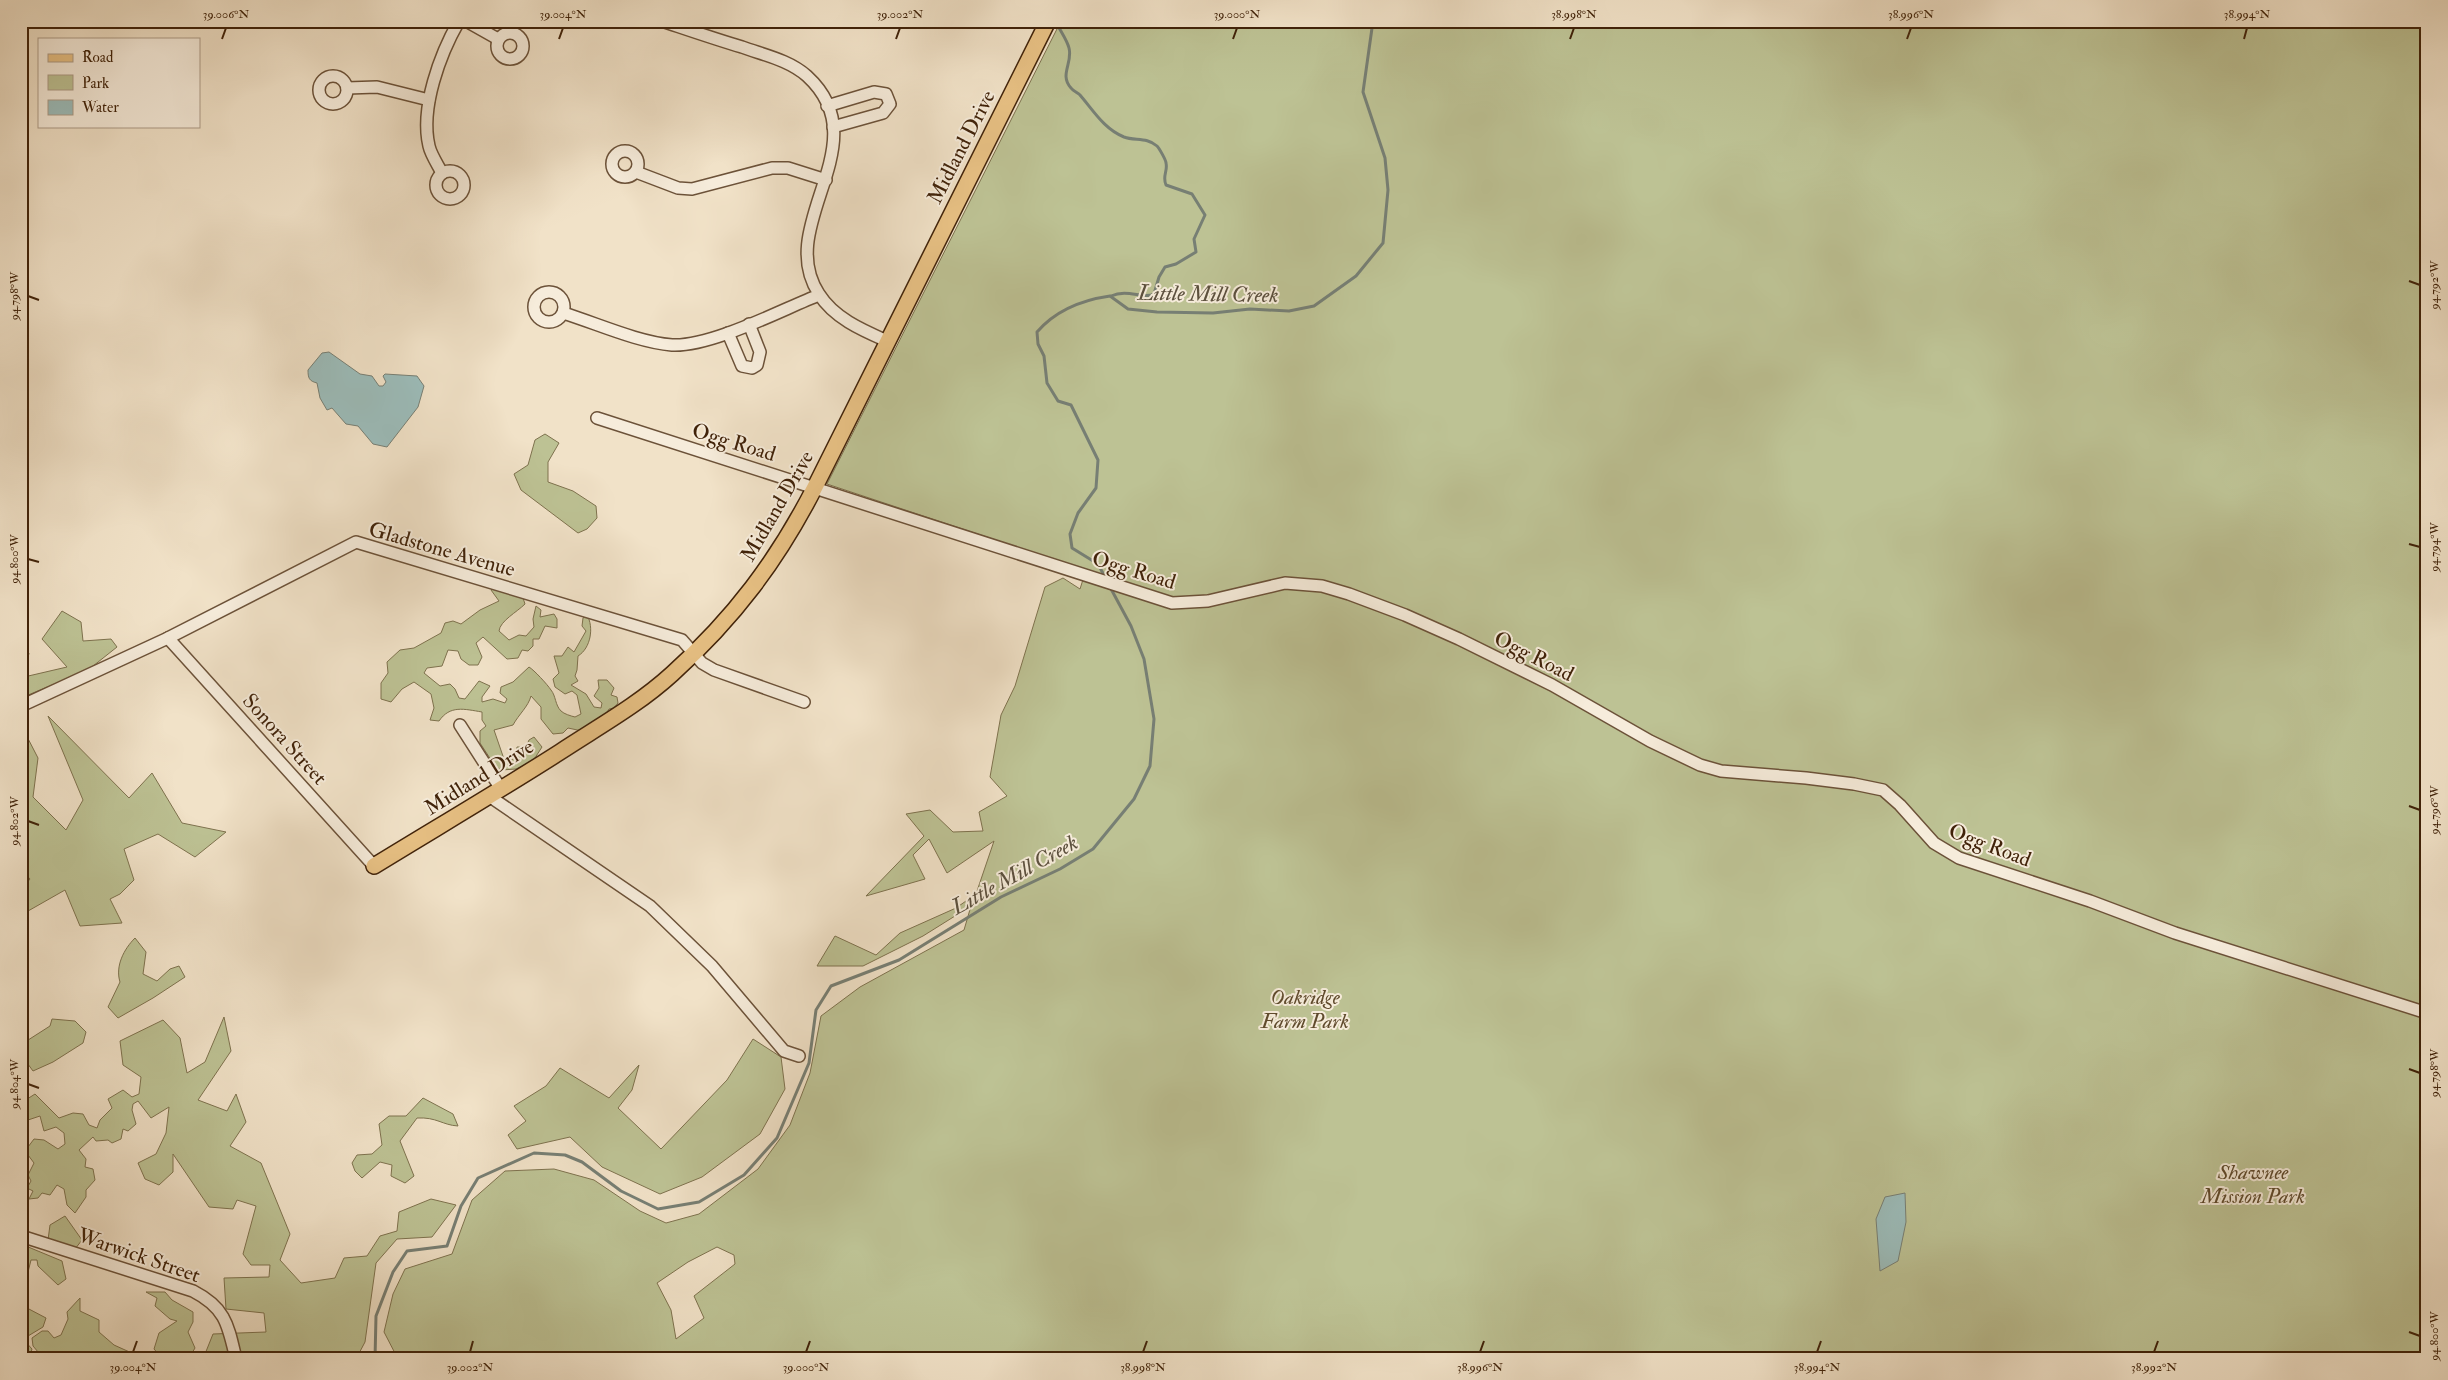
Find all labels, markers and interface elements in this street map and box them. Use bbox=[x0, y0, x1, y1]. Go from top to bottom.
text: 39.006°N bbox=[203, 7, 249, 22]
text: 39.004°N bbox=[540, 7, 587, 22]
text: 39.002°N bbox=[877, 7, 923, 22]
text: 39.000°N bbox=[1214, 7, 1261, 22]
text: 38.998°N bbox=[1551, 7, 1597, 22]
text: 38.996°N bbox=[1888, 7, 1934, 22]
text: 38.994°N bbox=[2224, 7, 2270, 22]
legend bbox=[38, 38, 200, 128]
text: Road bbox=[82, 48, 114, 67]
text: Park bbox=[82, 74, 109, 93]
street label: Midland Drive bbox=[921, 86, 1002, 208]
text: Water bbox=[81, 98, 119, 117]
text: 94.792°W bbox=[2427, 260, 2442, 310]
text: 94.798°W bbox=[7, 271, 22, 321]
water label: Little Mill Creek bbox=[1136, 279, 1279, 309]
street label: Ogg Road bbox=[689, 417, 780, 468]
street label: Midland Drive bbox=[735, 446, 820, 567]
street label: Gladstone Avenue bbox=[366, 516, 518, 583]
text: 94.794°W bbox=[2427, 522, 2442, 573]
text: 94.800°W bbox=[7, 533, 22, 585]
street label: Ogg Road bbox=[1089, 545, 1180, 596]
street label: Ogg Road bbox=[1489, 625, 1579, 688]
street label: Sonora Street bbox=[236, 688, 333, 791]
street label: Midland Drive bbox=[420, 733, 539, 822]
text: 94.796°W bbox=[2427, 785, 2442, 835]
text: 94.802°W bbox=[7, 795, 22, 847]
street label: Ogg Road bbox=[1945, 817, 2035, 874]
water label: Little Mill Creek bbox=[945, 828, 1083, 922]
park label: Oakridge Farm Park bbox=[1260, 984, 1349, 1035]
text: 94.798°W bbox=[2427, 1048, 2442, 1098]
text: 94.804°W bbox=[7, 1058, 22, 1110]
park label: Shawnee Mission Park bbox=[2199, 1159, 2305, 1210]
street label: Warwick Street bbox=[73, 1222, 204, 1289]
text: 94.800°W bbox=[2427, 1310, 2442, 1362]
text: 39.004°N bbox=[110, 1360, 157, 1375]
text: 39.002°N bbox=[447, 1360, 493, 1375]
text: 39.000°N bbox=[783, 1360, 830, 1375]
text: 38.998°N bbox=[1120, 1360, 1166, 1375]
text: 38.996°N bbox=[1457, 1360, 1503, 1375]
text: 38.994°N bbox=[1794, 1360, 1840, 1375]
text: 38.992°N bbox=[2131, 1360, 2177, 1375]

